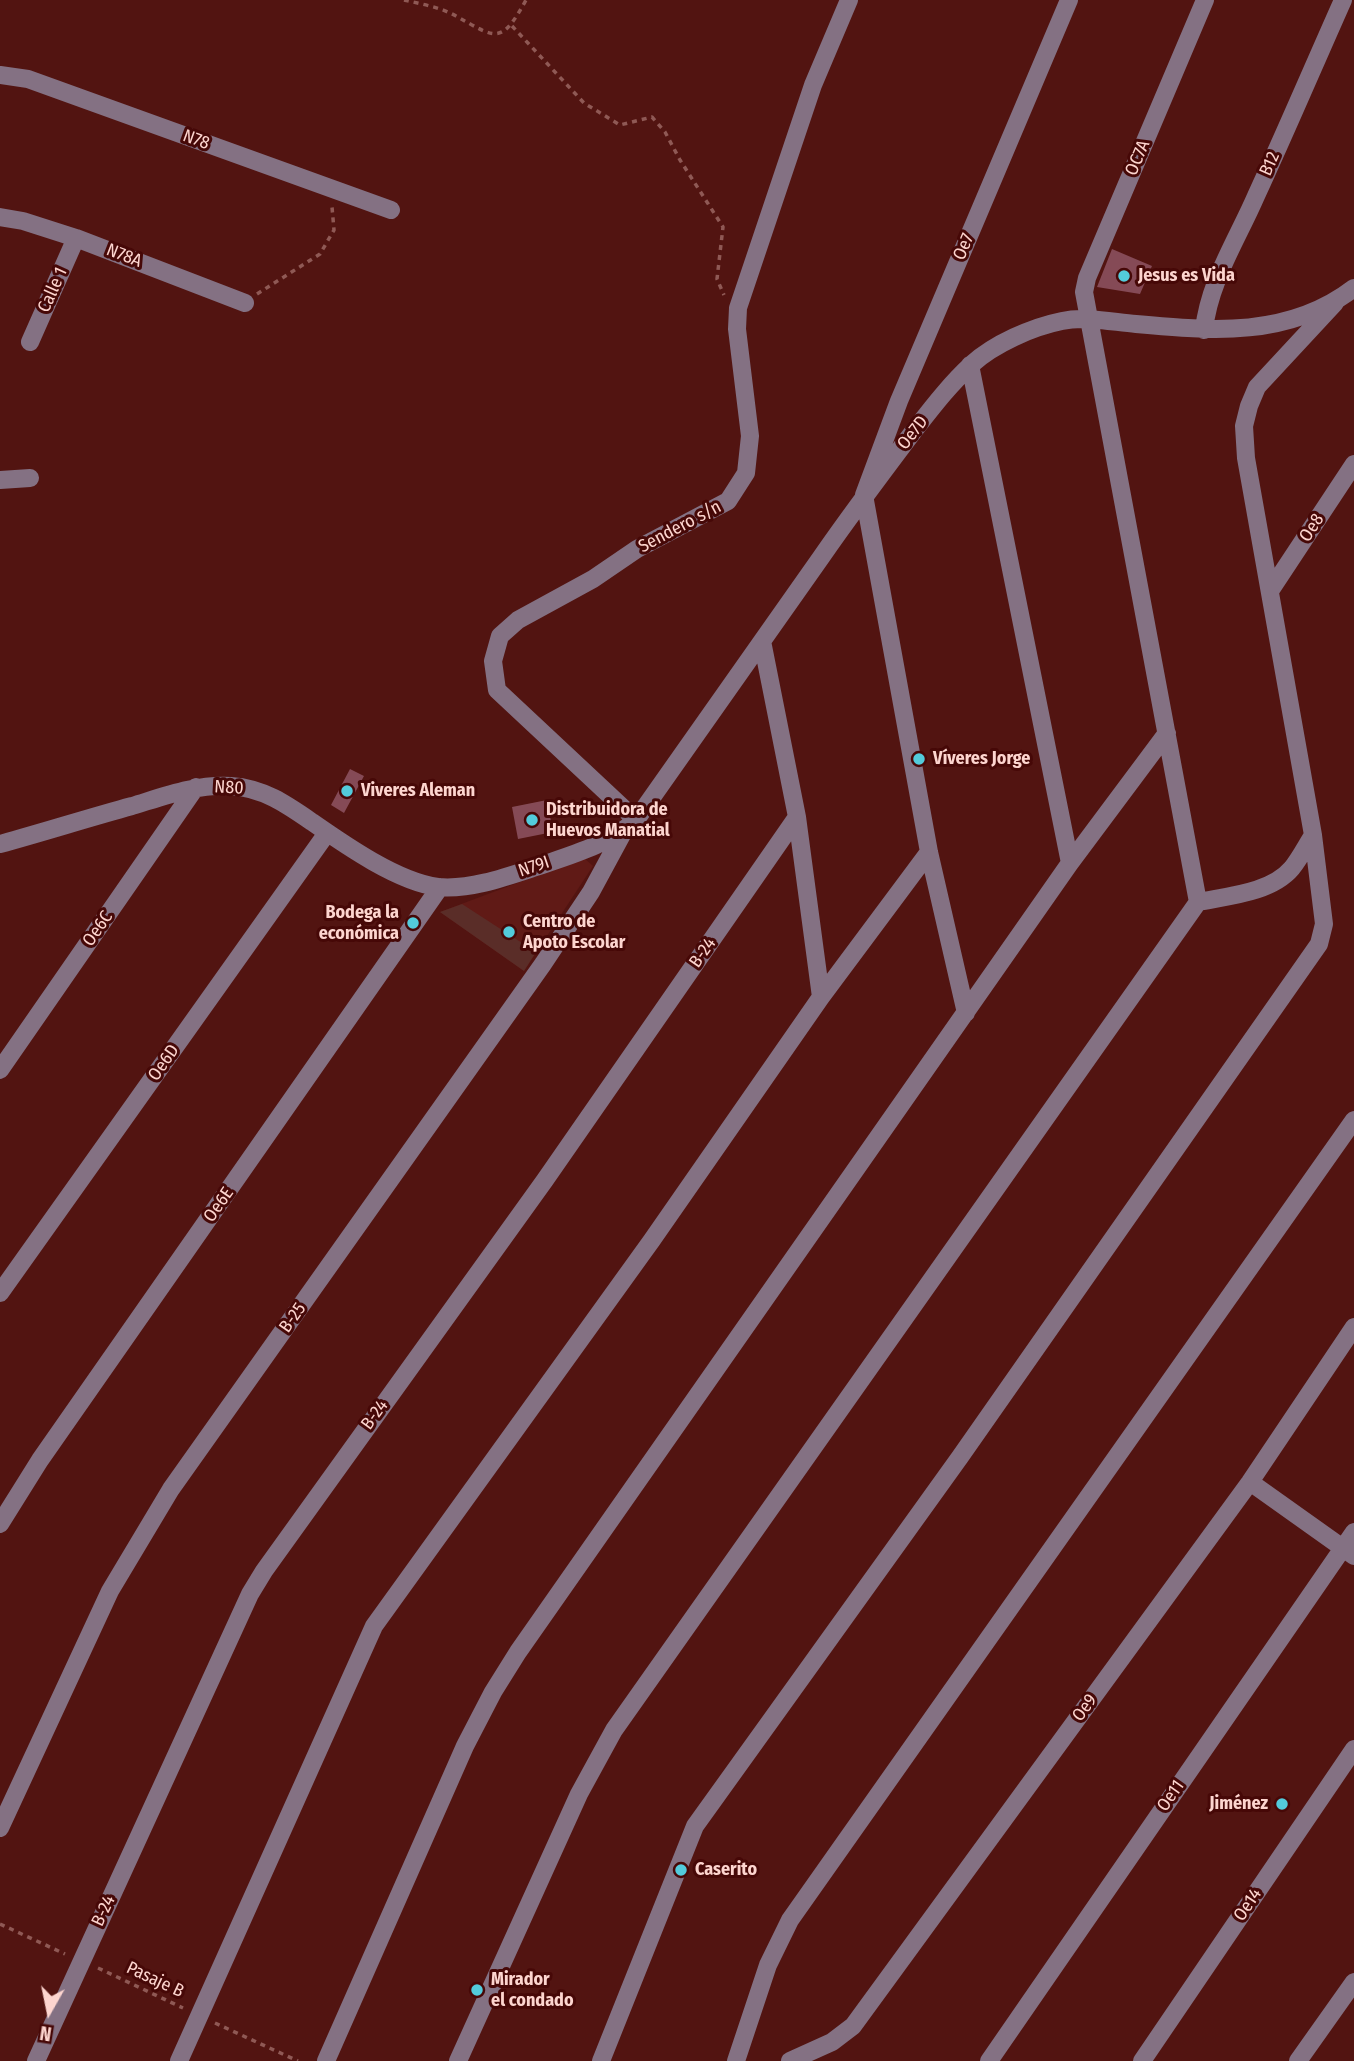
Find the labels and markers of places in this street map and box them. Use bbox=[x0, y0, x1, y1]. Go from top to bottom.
place label: Jesus es Vida bbox=[1138, 265, 1235, 287]
marker: Jesus es Vida bbox=[1116, 268, 1132, 284]
place label: Víveres Jorge bbox=[933, 748, 1030, 770]
marker: Víveres Jorge bbox=[911, 751, 927, 767]
place label: Viveres Aleman bbox=[361, 780, 475, 802]
marker: Viveres Aleman bbox=[339, 783, 355, 799]
place label: Distribuidora de Huevos Manatial bbox=[546, 799, 670, 842]
marker: Distribuidora de Huevos Manatial bbox=[524, 812, 540, 828]
place label: Bodega la económica bbox=[319, 902, 399, 944]
place label: Centro de Apoto Escolar bbox=[523, 911, 625, 954]
marker: Bodega la económica bbox=[405, 915, 421, 931]
marker: Centro de Apoto Escolar bbox=[501, 924, 517, 940]
place label: Jiménez bbox=[1209, 1793, 1268, 1815]
marker: Jiménez bbox=[1274, 1796, 1290, 1812]
place label: Caserito bbox=[695, 1859, 757, 1881]
marker: Caserito bbox=[673, 1862, 689, 1878]
place label: Mirador el condado bbox=[491, 1969, 573, 2011]
marker: Mirador el condado bbox=[469, 1982, 485, 1998]

